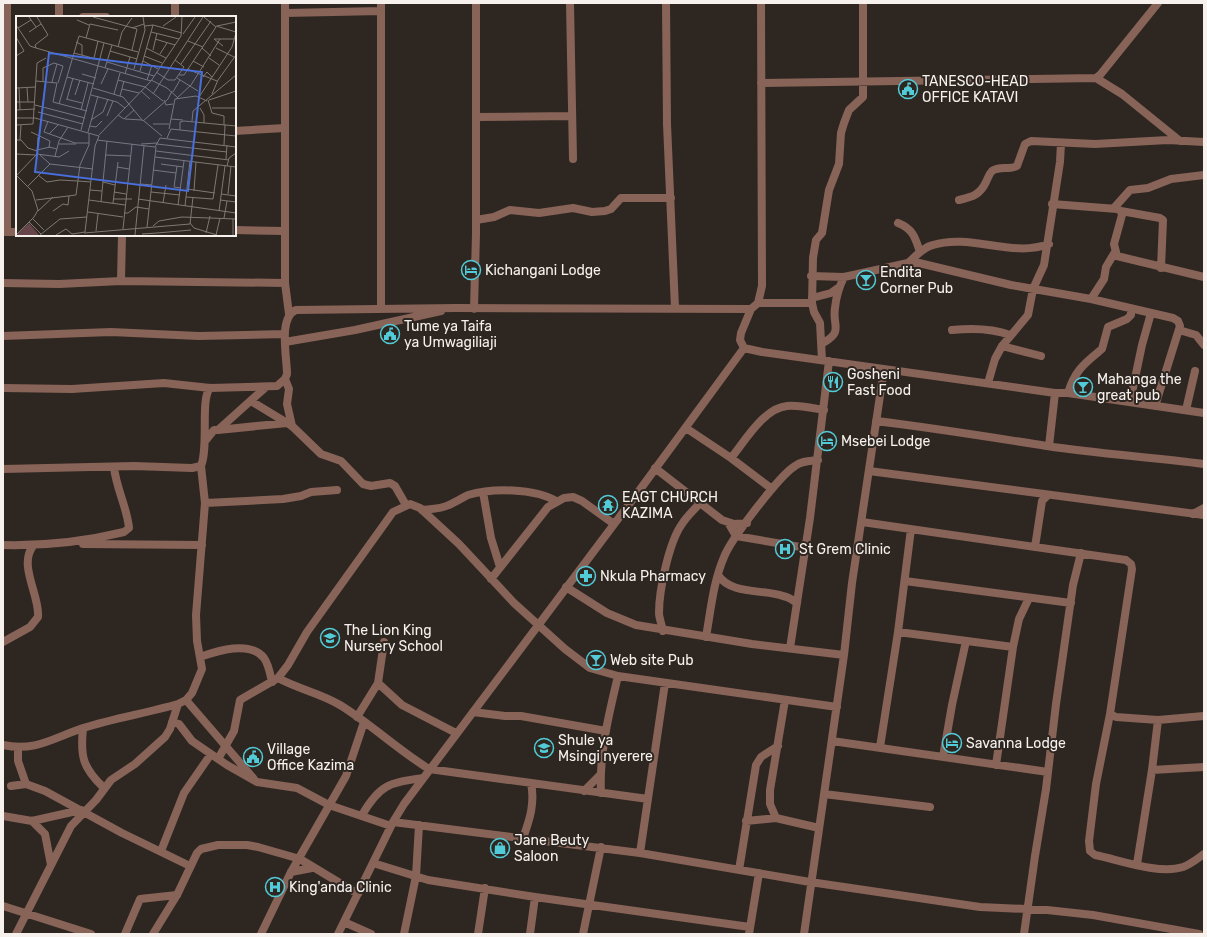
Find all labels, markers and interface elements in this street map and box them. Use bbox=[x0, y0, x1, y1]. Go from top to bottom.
inset map bbox=[16, 16, 236, 236]
place label: TANESCO-HEAD OFFICE KATAVI bbox=[922, 73, 1028, 106]
public building icon: TANESCO-HEAD OFFICE KATAVI bbox=[897, 78, 919, 100]
hotel icon: Kichangani Lodge bbox=[460, 259, 482, 281]
place label: Kichangani Lodge bbox=[485, 262, 601, 279]
place label: Endita Corner Pub bbox=[880, 264, 953, 297]
bar icon: Endita Corner Pub bbox=[855, 269, 877, 291]
place label: Tume ya Taifa ya Umwagiliaji bbox=[404, 318, 497, 351]
public building icon: Tume ya Taifa ya Umwagiliaji bbox=[379, 323, 401, 345]
place label: Gosheni Fast Food bbox=[847, 366, 911, 399]
restaurant icon: Gosheni Fast Food bbox=[822, 371, 844, 393]
place label: Mahanga the great pub bbox=[1097, 371, 1182, 404]
bar icon: Mahanga the great pub bbox=[1072, 376, 1094, 398]
hotel icon: Msebei Lodge bbox=[816, 430, 838, 452]
place label: Msebei Lodge bbox=[841, 433, 931, 450]
place label: EAGT CHURCH KAZIMA bbox=[622, 489, 718, 522]
temple icon: EAGT CHURCH KAZIMA bbox=[597, 494, 619, 516]
hospital icon: St Grem Clinic bbox=[774, 538, 796, 560]
place label: St Grem Clinic bbox=[799, 541, 891, 558]
pharmacy icon: Nkula Pharmacy bbox=[575, 565, 597, 587]
place label: Nkula Pharmacy bbox=[600, 568, 706, 585]
place label: The Lion King Nursery School bbox=[344, 622, 443, 655]
school or university icon: The Lion King Nursery School bbox=[319, 627, 341, 649]
bar icon: Web site Pub bbox=[585, 649, 607, 671]
place label: Web site Pub bbox=[610, 652, 694, 669]
place label: Shule ya Msingi nyerere bbox=[558, 732, 653, 765]
hotel icon: Savanna Lodge bbox=[941, 732, 963, 754]
place label: Savanna Lodge bbox=[966, 735, 1066, 752]
school or university icon: Shule ya Msingi nyerere bbox=[533, 737, 555, 759]
place label: Village Office Kazima bbox=[267, 741, 354, 774]
public building icon: Village Office Kazima bbox=[242, 746, 264, 768]
place label: Jane Beuty Saloon bbox=[514, 832, 589, 865]
shop icon: Jane Beuty Saloon bbox=[489, 837, 511, 859]
hospital icon: King'anda Clinic bbox=[264, 876, 286, 898]
place label: King'anda Clinic bbox=[289, 879, 392, 896]

